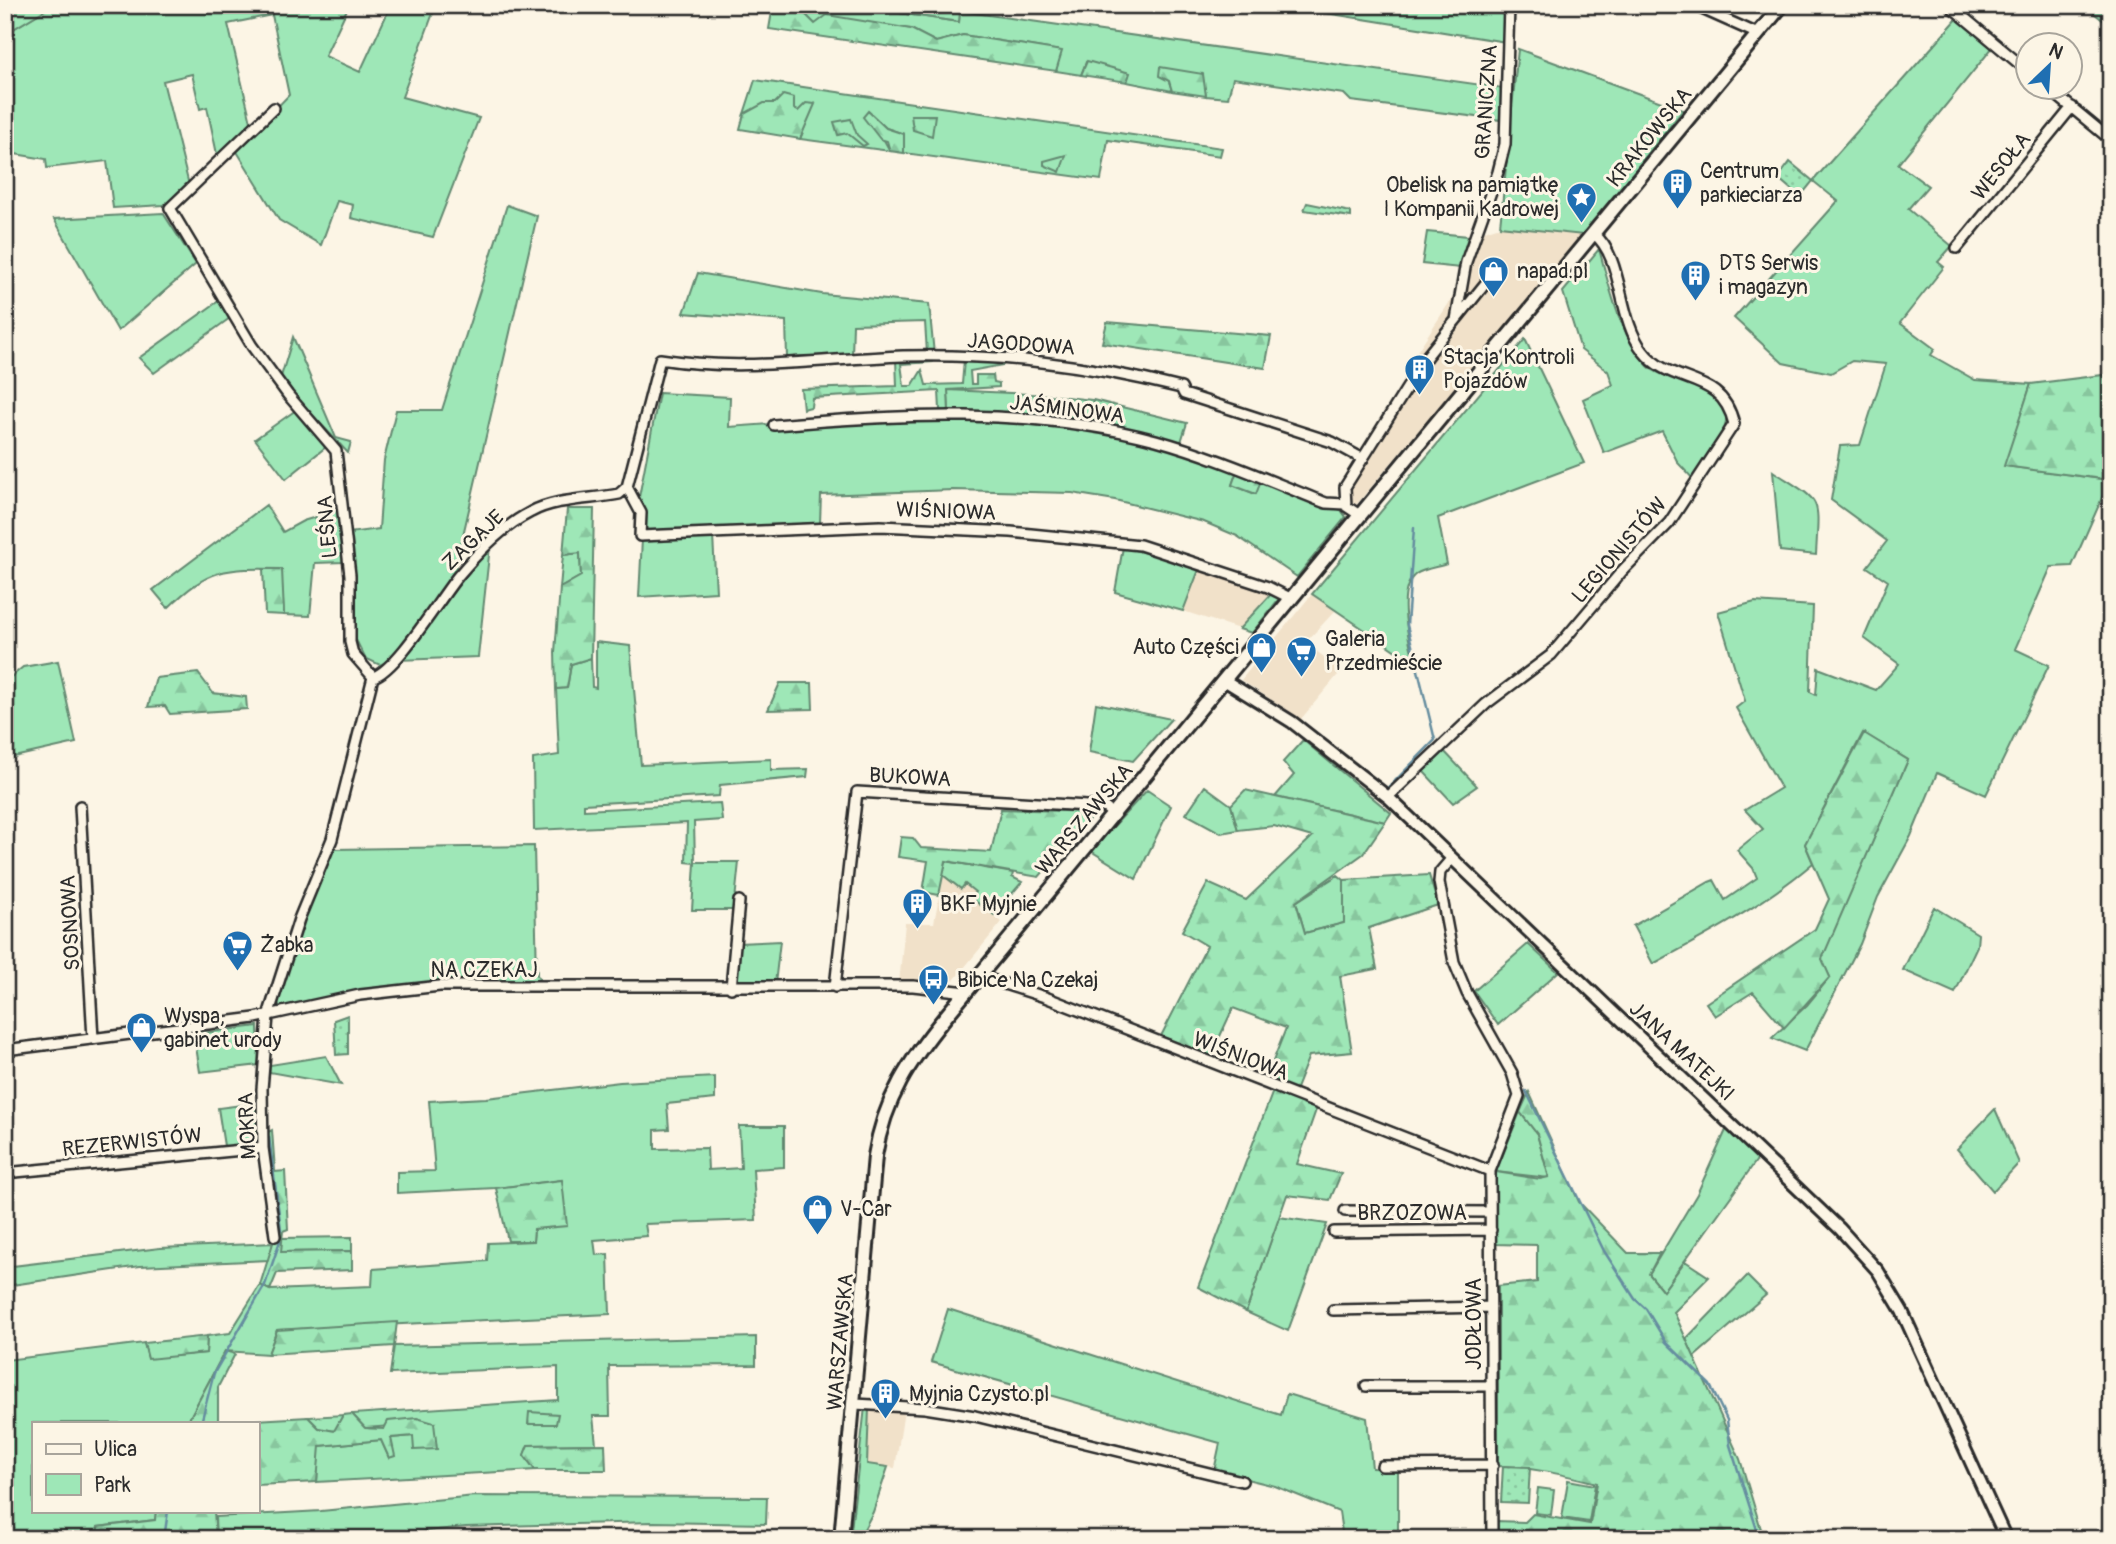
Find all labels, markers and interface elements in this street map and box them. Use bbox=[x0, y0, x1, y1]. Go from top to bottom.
north arrow bbox=[2014, 32, 2084, 102]
text: N bbox=[2045, 38, 2067, 65]
street label: GRANICZNA bbox=[1469, 44, 1504, 160]
street label: KRAKOWSKA bbox=[1601, 82, 1698, 193]
street label: WESOŁA bbox=[1966, 127, 2037, 206]
place label: Centrum parkieciarza bbox=[1700, 158, 1802, 209]
building icon: Centrum parkieciarza bbox=[1660, 166, 1694, 210]
place label: Obelisk na pamiątkę I Kompanii Kadrowej bbox=[1383, 172, 1559, 223]
place icon: Obelisk na pamiątkę I Kompanii Kadrowej bbox=[1565, 180, 1599, 224]
place label: DTS Serwis i magazyn bbox=[1719, 250, 1819, 301]
shop icon: napad.pl bbox=[1477, 254, 1511, 298]
place label: napad.pl bbox=[1517, 258, 1588, 285]
building icon: DTS Serwis i magazyn bbox=[1679, 258, 1713, 302]
street label: JAGODOWA bbox=[966, 327, 1076, 362]
place label: Stacja Kontroli Pojazdów bbox=[1443, 344, 1575, 395]
building icon: Stacja Kontroli Pojazdów bbox=[1403, 352, 1437, 396]
street label: JAŚMINOWA bbox=[1008, 389, 1126, 430]
street label: LEGIONISTÓW bbox=[1565, 491, 1673, 609]
street label: LEŚNA bbox=[311, 494, 344, 560]
street label: WIŚNIOWA bbox=[896, 496, 996, 527]
street label: ZAGAJE bbox=[436, 504, 510, 577]
place label: Galeria Przedmieście bbox=[1325, 626, 1443, 677]
shop icon: Auto Części bbox=[1245, 630, 1279, 674]
place label: Auto Części bbox=[1132, 634, 1239, 661]
supermarket icon: Galeria Przedmieście bbox=[1285, 634, 1319, 678]
street label: WARSZAWSKA bbox=[1030, 758, 1139, 881]
street label: BUKOWA bbox=[868, 762, 952, 793]
street label: SOSNOWA bbox=[55, 875, 86, 971]
building icon: BKF Myjnie bbox=[900, 887, 934, 931]
place label: BKF Myjnie bbox=[940, 891, 1037, 918]
supermarket icon: Żabka bbox=[220, 928, 254, 972]
place label: Żabka bbox=[260, 932, 314, 959]
street label: NA CZEKAJ bbox=[431, 957, 537, 984]
bus stop icon: Bibice Na Czekaj bbox=[917, 963, 951, 1007]
place label: Bibice Na Czekaj bbox=[957, 967, 1098, 994]
street label: JANA MATEJKI bbox=[1623, 996, 1740, 1107]
place label: Wyspa, gabinet urody bbox=[164, 1003, 282, 1054]
shop icon: Wyspa, gabinet urody bbox=[124, 1011, 158, 1055]
street label: WIŚNIOWA bbox=[1189, 1026, 1292, 1087]
street label: MOKRA bbox=[232, 1092, 263, 1160]
street label: REZERWISTÓW bbox=[61, 1121, 203, 1163]
shop icon: V-Car bbox=[800, 1192, 834, 1236]
place label: V-Car bbox=[840, 1196, 892, 1223]
street label: BRZOZOWA bbox=[1357, 1200, 1467, 1227]
street label: WARSZAWSKA bbox=[821, 1272, 860, 1412]
street label: JODŁOWA bbox=[1461, 1278, 1488, 1370]
building icon: Myjnia Czysto.pl bbox=[869, 1377, 903, 1421]
place label: Myjnia Czysto.pl bbox=[909, 1381, 1049, 1408]
legend bbox=[32, 1422, 259, 1512]
text: Ulica bbox=[94, 1436, 137, 1463]
text: Park bbox=[94, 1472, 131, 1499]

